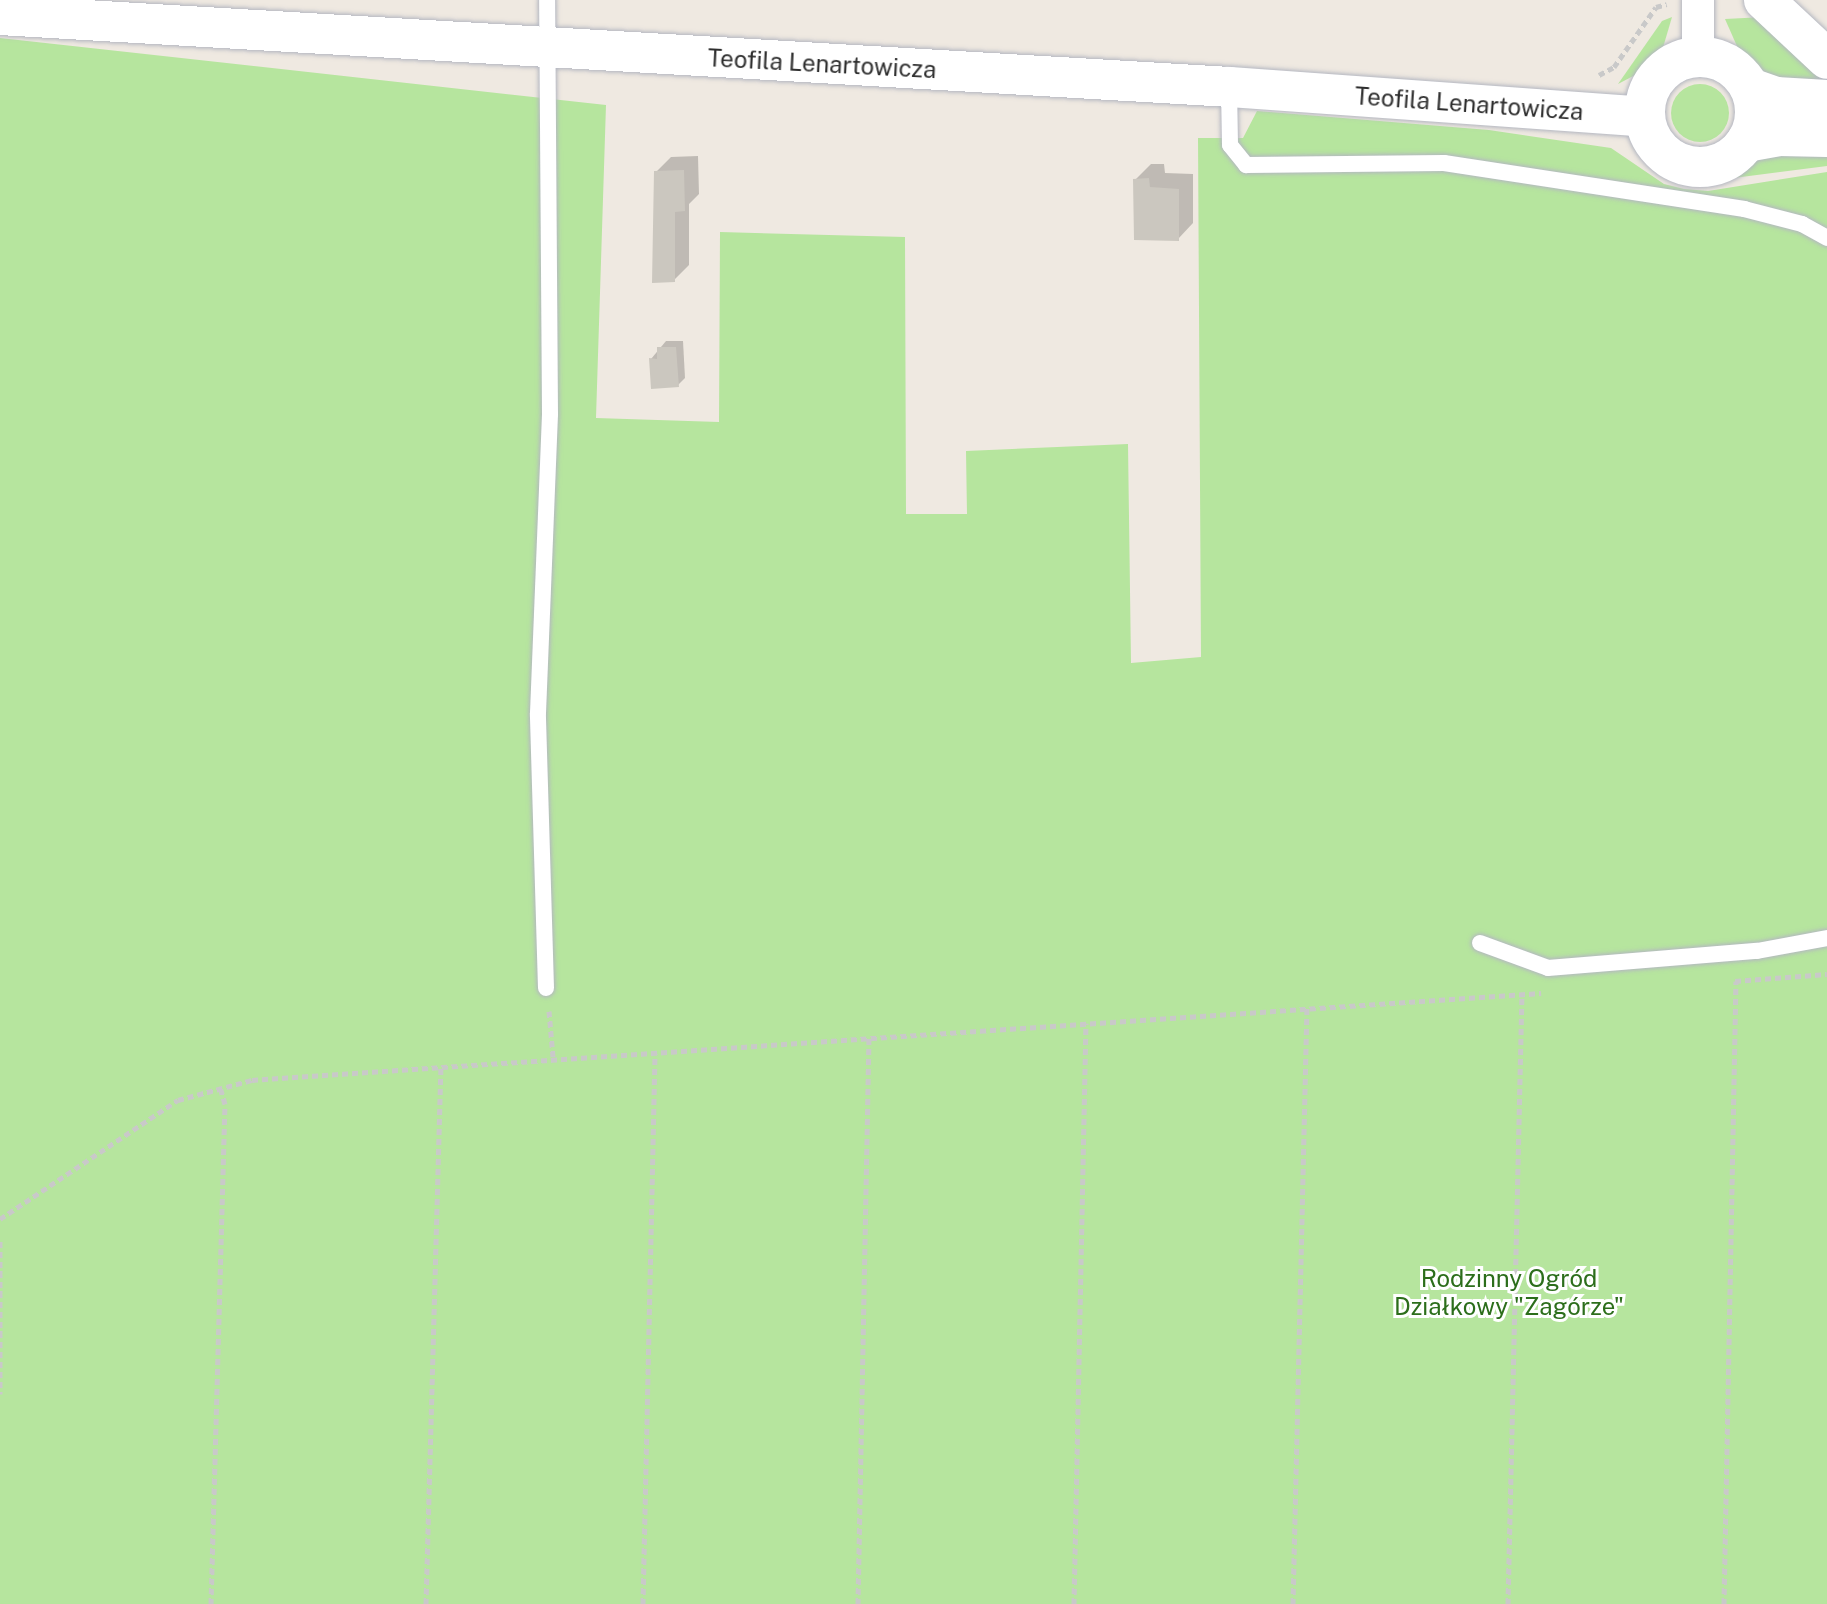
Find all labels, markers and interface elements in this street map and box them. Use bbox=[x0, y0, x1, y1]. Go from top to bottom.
street label: Teofila Lenartowicza bbox=[707, 44, 937, 84]
street label: Teofila Lenartowicza bbox=[1354, 82, 1584, 126]
park label: Rodzinny Ogród Działkowy "Zagórze" bbox=[1394, 1265, 1624, 1321]

